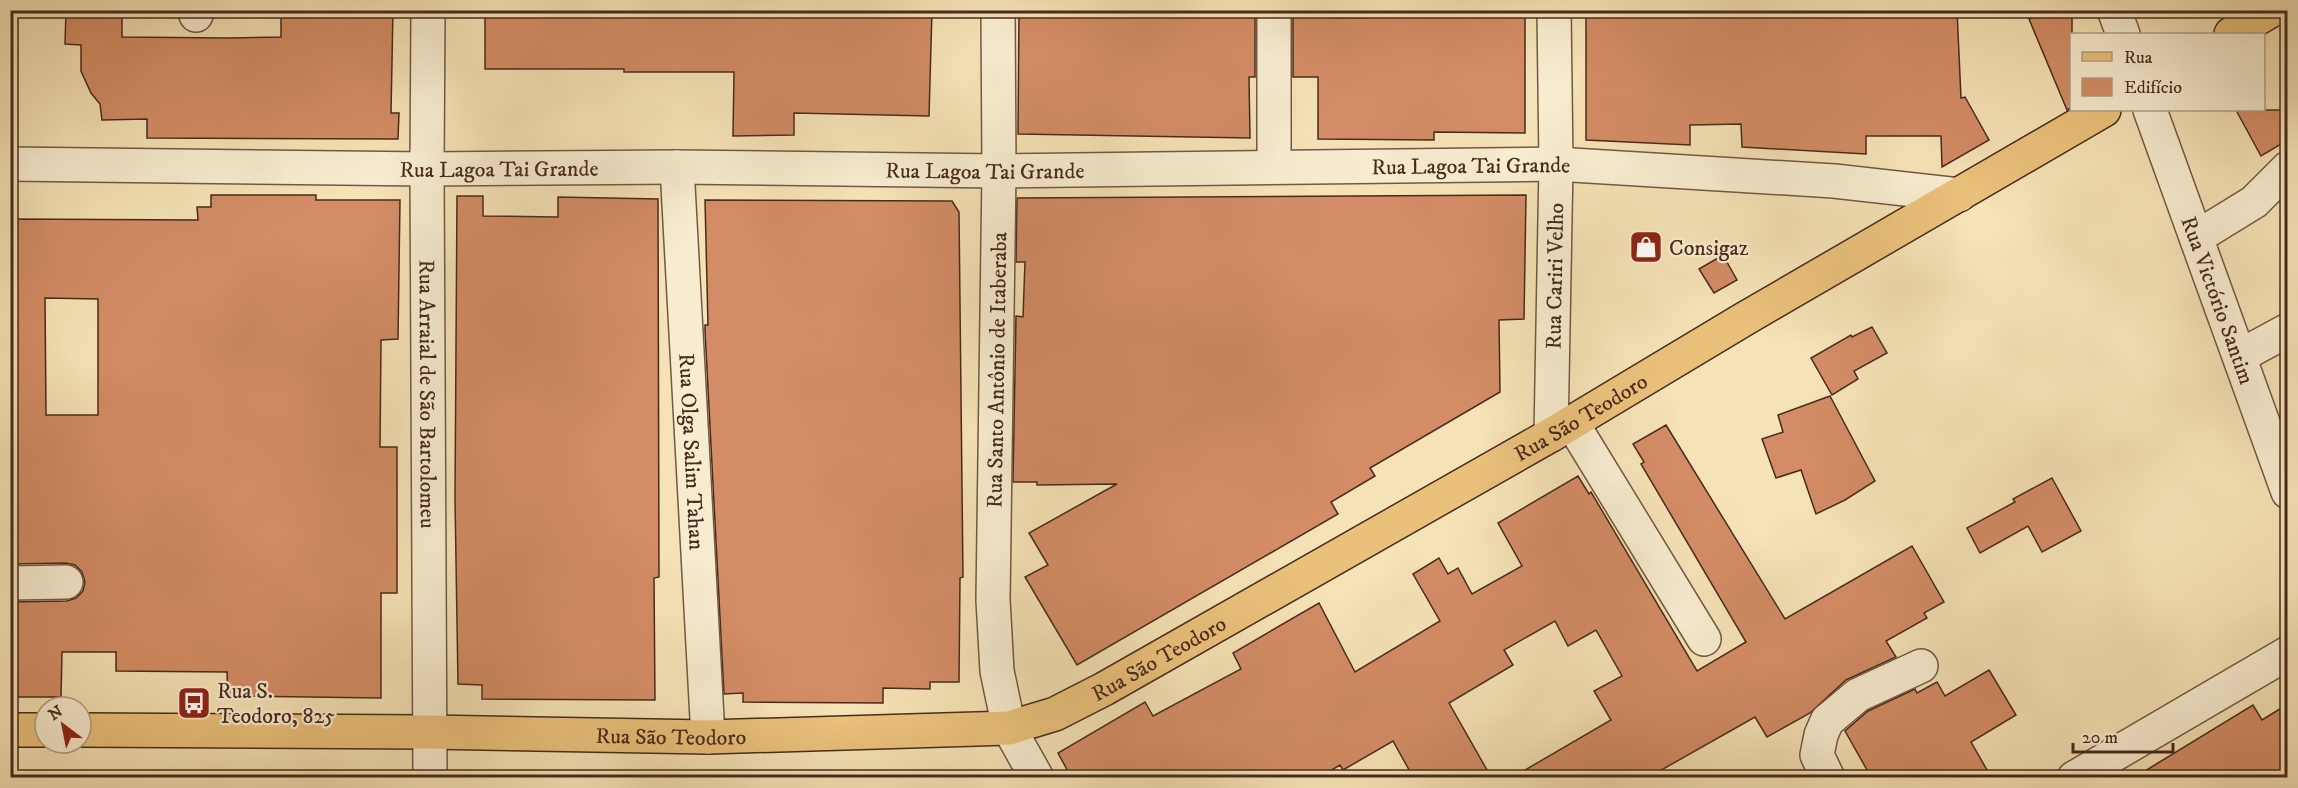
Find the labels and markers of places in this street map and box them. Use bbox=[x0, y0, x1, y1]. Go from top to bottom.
shop icon: Consigaz bbox=[1628, 229, 1664, 265]
place label: Consigaz bbox=[1669, 235, 1749, 262]
place label: Rua S. Teodoro, 825 bbox=[217, 678, 335, 730]
bus stop icon: Rua S. Teodoro, 825 bbox=[176, 685, 212, 721]

